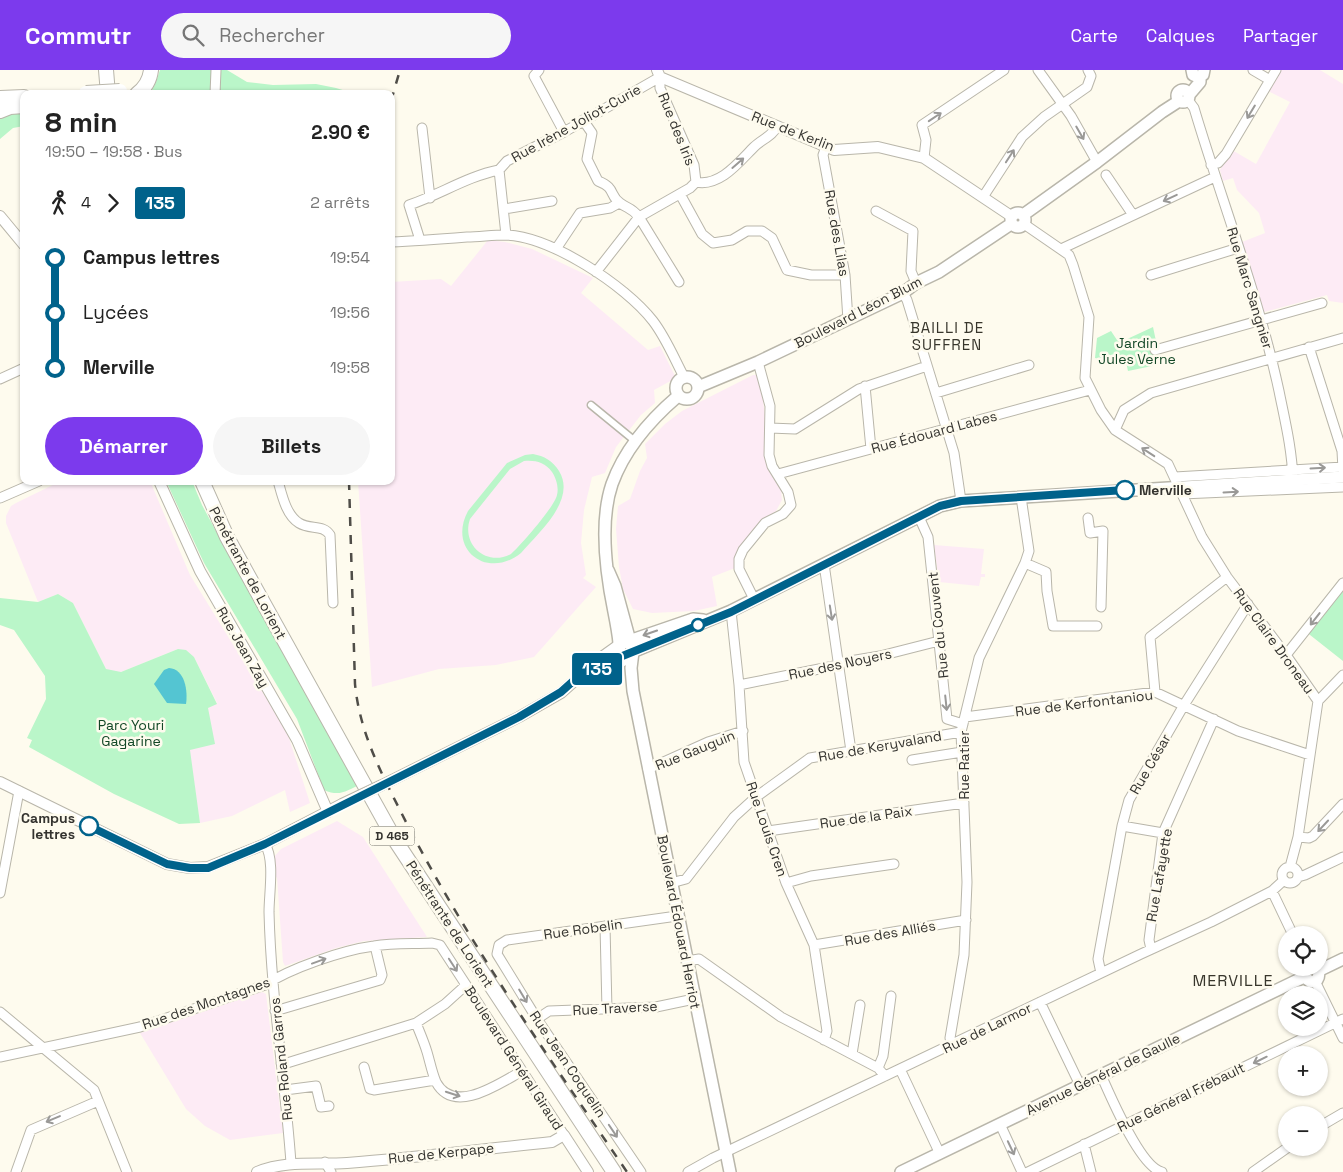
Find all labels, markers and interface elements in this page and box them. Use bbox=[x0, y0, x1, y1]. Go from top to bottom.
search box bbox=[161, 13, 511, 58]
text: Commutr bbox=[25, 20, 131, 51]
icon: search bbox=[179, 21, 207, 49]
text: Rechercher bbox=[219, 23, 325, 48]
text: Carte bbox=[1071, 24, 1118, 47]
text: Calques bbox=[1146, 24, 1215, 47]
text: Partager bbox=[1243, 24, 1318, 47]
street label: Rue Irène Joliot-Curie bbox=[508, 80, 644, 166]
street label: Rue des Iris bbox=[654, 90, 700, 168]
text: 8 min bbox=[45, 104, 118, 140]
one-way arrow bbox=[1245, 104, 1255, 118]
street label: Rue de Kerlin bbox=[749, 107, 837, 155]
one-way arrow bbox=[928, 112, 942, 122]
text: 2.90 € bbox=[311, 120, 370, 145]
one-way arrow bbox=[1076, 125, 1086, 139]
text: 19:50 – 19:58 · Bus bbox=[45, 141, 182, 162]
one-way arrow bbox=[1005, 149, 1015, 163]
one-way arrow bbox=[732, 158, 745, 169]
street label: Rue des Lilas bbox=[821, 188, 853, 278]
icon: walk bbox=[45, 189, 73, 217]
icon: forward bbox=[99, 189, 127, 217]
text: 135 bbox=[145, 191, 175, 214]
text: 4 bbox=[81, 192, 91, 213]
text: 2 arrêts bbox=[310, 192, 370, 213]
one-way arrow bbox=[1163, 193, 1178, 203]
street label: Rue Marc Sangnier bbox=[1223, 225, 1277, 351]
text: Campus lettres bbox=[83, 245, 220, 270]
text: 19:54 bbox=[330, 247, 370, 268]
street label: Boulevard Léon Blum bbox=[791, 272, 925, 352]
text: Lycées bbox=[83, 300, 149, 325]
text: 19:56 bbox=[330, 302, 370, 323]
district label: BAILLI DE SUFFREN bbox=[910, 318, 984, 354]
park label: Jardin Jules Verne bbox=[1098, 334, 1176, 368]
text: Merville bbox=[83, 355, 155, 380]
text: 19:58 bbox=[330, 357, 370, 378]
street label: Rue Édouard Labes bbox=[869, 407, 999, 457]
button: Démarrer bbox=[45, 417, 203, 475]
button: Billets bbox=[213, 417, 370, 475]
one-way arrow bbox=[1142, 446, 1156, 456]
one-way arrow bbox=[1310, 464, 1326, 473]
marker: Merville bbox=[1115, 480, 1135, 500]
place label: Merville bbox=[1139, 481, 1192, 499]
one-way arrow bbox=[1223, 488, 1239, 497]
street label: Pénétrante de Lorient bbox=[205, 503, 291, 643]
street label: Rue du Couvent bbox=[923, 571, 953, 679]
street label: Rue Claire Droneau bbox=[1230, 585, 1318, 697]
street label: Rue Jean Zay bbox=[213, 603, 273, 691]
one-way arrow bbox=[827, 604, 837, 620]
one-way arrow bbox=[1309, 612, 1320, 625]
unlabelled marker bbox=[691, 618, 705, 632]
one-way arrow bbox=[642, 629, 658, 638]
street label: Rue des Noyers bbox=[787, 644, 893, 684]
line badge: 135 bbox=[568, 653, 626, 685]
text: 135 bbox=[582, 657, 612, 680]
street label: Rue de Kerfontaniou bbox=[1014, 686, 1154, 720]
one-way arrow bbox=[941, 694, 951, 710]
park label: Parc Youri Gagarine bbox=[98, 716, 164, 750]
street label: Rue Gauguin bbox=[652, 726, 738, 774]
street label: Rue de Keryvaland bbox=[817, 726, 943, 766]
street label: Rue Ratier bbox=[955, 730, 973, 800]
street label: Rue César bbox=[1125, 730, 1175, 798]
street label: Rue Louis Cren bbox=[742, 779, 792, 879]
street label: Rue de la Paix bbox=[819, 802, 913, 832]
place label: Campus lettres bbox=[21, 809, 75, 843]
marker: Campus lettres bbox=[79, 816, 99, 836]
one-way arrow bbox=[1317, 820, 1329, 833]
road number: D 465 bbox=[370, 826, 414, 846]
street label: Rue Lafayette bbox=[1142, 827, 1176, 923]
street label: Boulevard Édouard Herriot bbox=[653, 833, 705, 1011]
street label: Pénétrante de Lorient bbox=[402, 857, 498, 991]
street label: Rue Robelin bbox=[542, 915, 624, 943]
street label: Rue des Alliés bbox=[843, 916, 937, 950]
map controls bbox=[1278, 926, 1328, 1156]
button: locate bbox=[1278, 926, 1328, 976]
one-way arrow bbox=[311, 956, 326, 965]
one-way arrow bbox=[447, 958, 458, 972]
district label: MERVILLE bbox=[1192, 970, 1274, 991]
street label: Rue des Montagnes bbox=[140, 973, 272, 1033]
street label: Boulevard Général Giraud bbox=[461, 982, 567, 1134]
button: layers bbox=[1278, 986, 1328, 1036]
one-way arrow bbox=[518, 989, 528, 1003]
street label: Rue Roland Garros bbox=[266, 997, 296, 1121]
street label: Rue Traverse bbox=[572, 997, 658, 1019]
street label: Rue de Larmor bbox=[939, 999, 1035, 1057]
street label: Rue Jean Coquelin bbox=[526, 1007, 610, 1121]
street label: Avenue Général de Gaulle bbox=[1023, 1029, 1183, 1119]
button: + bbox=[1278, 1046, 1328, 1096]
one-way arrow bbox=[1253, 1055, 1268, 1065]
street label: Rue Général Frébault bbox=[1114, 1058, 1248, 1136]
one-way arrow bbox=[444, 1090, 460, 1099]
button: − bbox=[1278, 1106, 1328, 1156]
one-way arrow bbox=[46, 1115, 61, 1125]
one-way arrow bbox=[608, 1124, 618, 1138]
street label: Rue de Kerpape bbox=[387, 1138, 495, 1168]
one-way arrow bbox=[1007, 1140, 1016, 1155]

